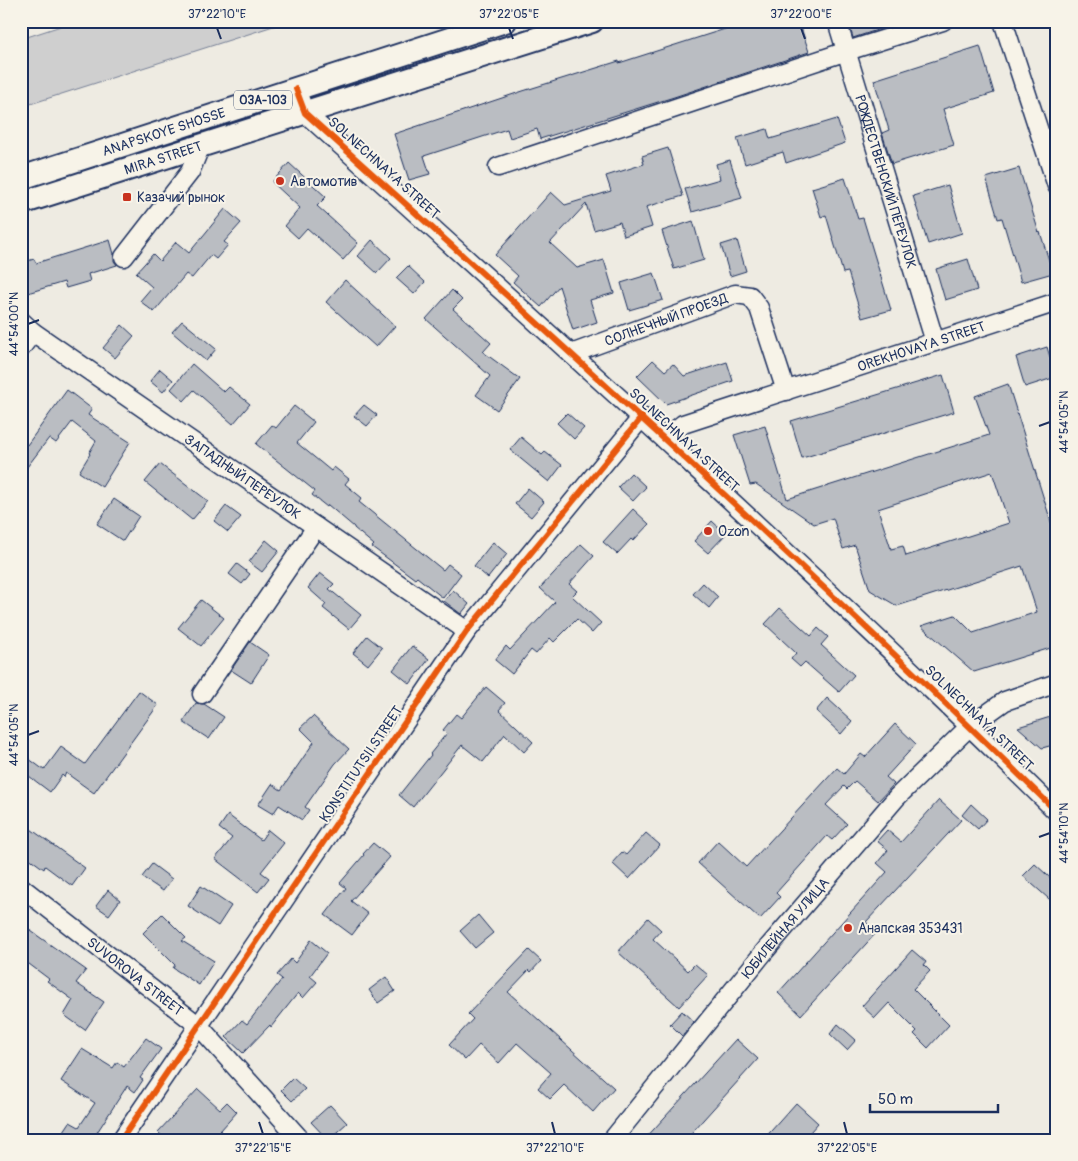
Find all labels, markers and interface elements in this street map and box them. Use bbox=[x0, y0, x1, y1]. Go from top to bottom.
text: 37°22'10"E bbox=[188, 7, 246, 22]
text: 37°22'05"E bbox=[479, 7, 539, 22]
text: 37°22'00"E bbox=[770, 7, 832, 22]
road number: 03А-103 bbox=[234, 90, 292, 110]
street label: РОЖДЕСТВЕНСКИЙ ПЕРЕУЛОК bbox=[852, 93, 921, 271]
street label: ANAPSKOYE SHOSSE bbox=[100, 104, 228, 160]
street label: SOLNECHNAYA STREET bbox=[325, 113, 443, 223]
street label: MIRA STREET bbox=[122, 137, 204, 178]
place label: Автомотив bbox=[290, 173, 357, 190]
marker: Автомотив bbox=[274, 175, 286, 187]
place label: Казачий рынок bbox=[137, 189, 225, 206]
marker: Казачий рынок bbox=[121, 191, 133, 203]
street label: СОЛНЕЧНЫЙ ПРОЕЗД bbox=[602, 289, 730, 349]
text: 44°54'00"N bbox=[7, 292, 22, 356]
street label: OREKHOVAYA STREET bbox=[855, 317, 988, 375]
street label: SOLNECHNAYA STREET bbox=[625, 385, 743, 496]
text: 44°54'05"N bbox=[1057, 391, 1072, 453]
street label: ЗАПАДНЫЙ ПЕРЕУЛОК bbox=[181, 430, 304, 523]
place label: Ozon bbox=[718, 523, 750, 540]
marker: Ozon bbox=[702, 525, 714, 537]
street label: SOLNECHNAYA STREET bbox=[921, 662, 1037, 774]
street label: KONSTITUTSII STREET bbox=[316, 702, 406, 826]
text: 44°54'05"N bbox=[7, 704, 22, 766]
text: 44°54'10"N bbox=[1057, 803, 1072, 863]
street label: ЮБИЛЕЙНАЯ УЛИЦА bbox=[738, 874, 833, 981]
place label: Анапская 353431 bbox=[858, 920, 963, 937]
marker: Анапская 353431 bbox=[842, 922, 854, 934]
street label: SUVOROVA STREET bbox=[84, 933, 187, 1019]
scale bar bbox=[870, 1081, 998, 1113]
text: 50 m bbox=[878, 1090, 913, 1109]
text: 37°22'15"E bbox=[235, 1141, 291, 1156]
text: 37°22'10"E bbox=[526, 1141, 584, 1156]
text: 37°22'05"E bbox=[817, 1141, 877, 1156]

